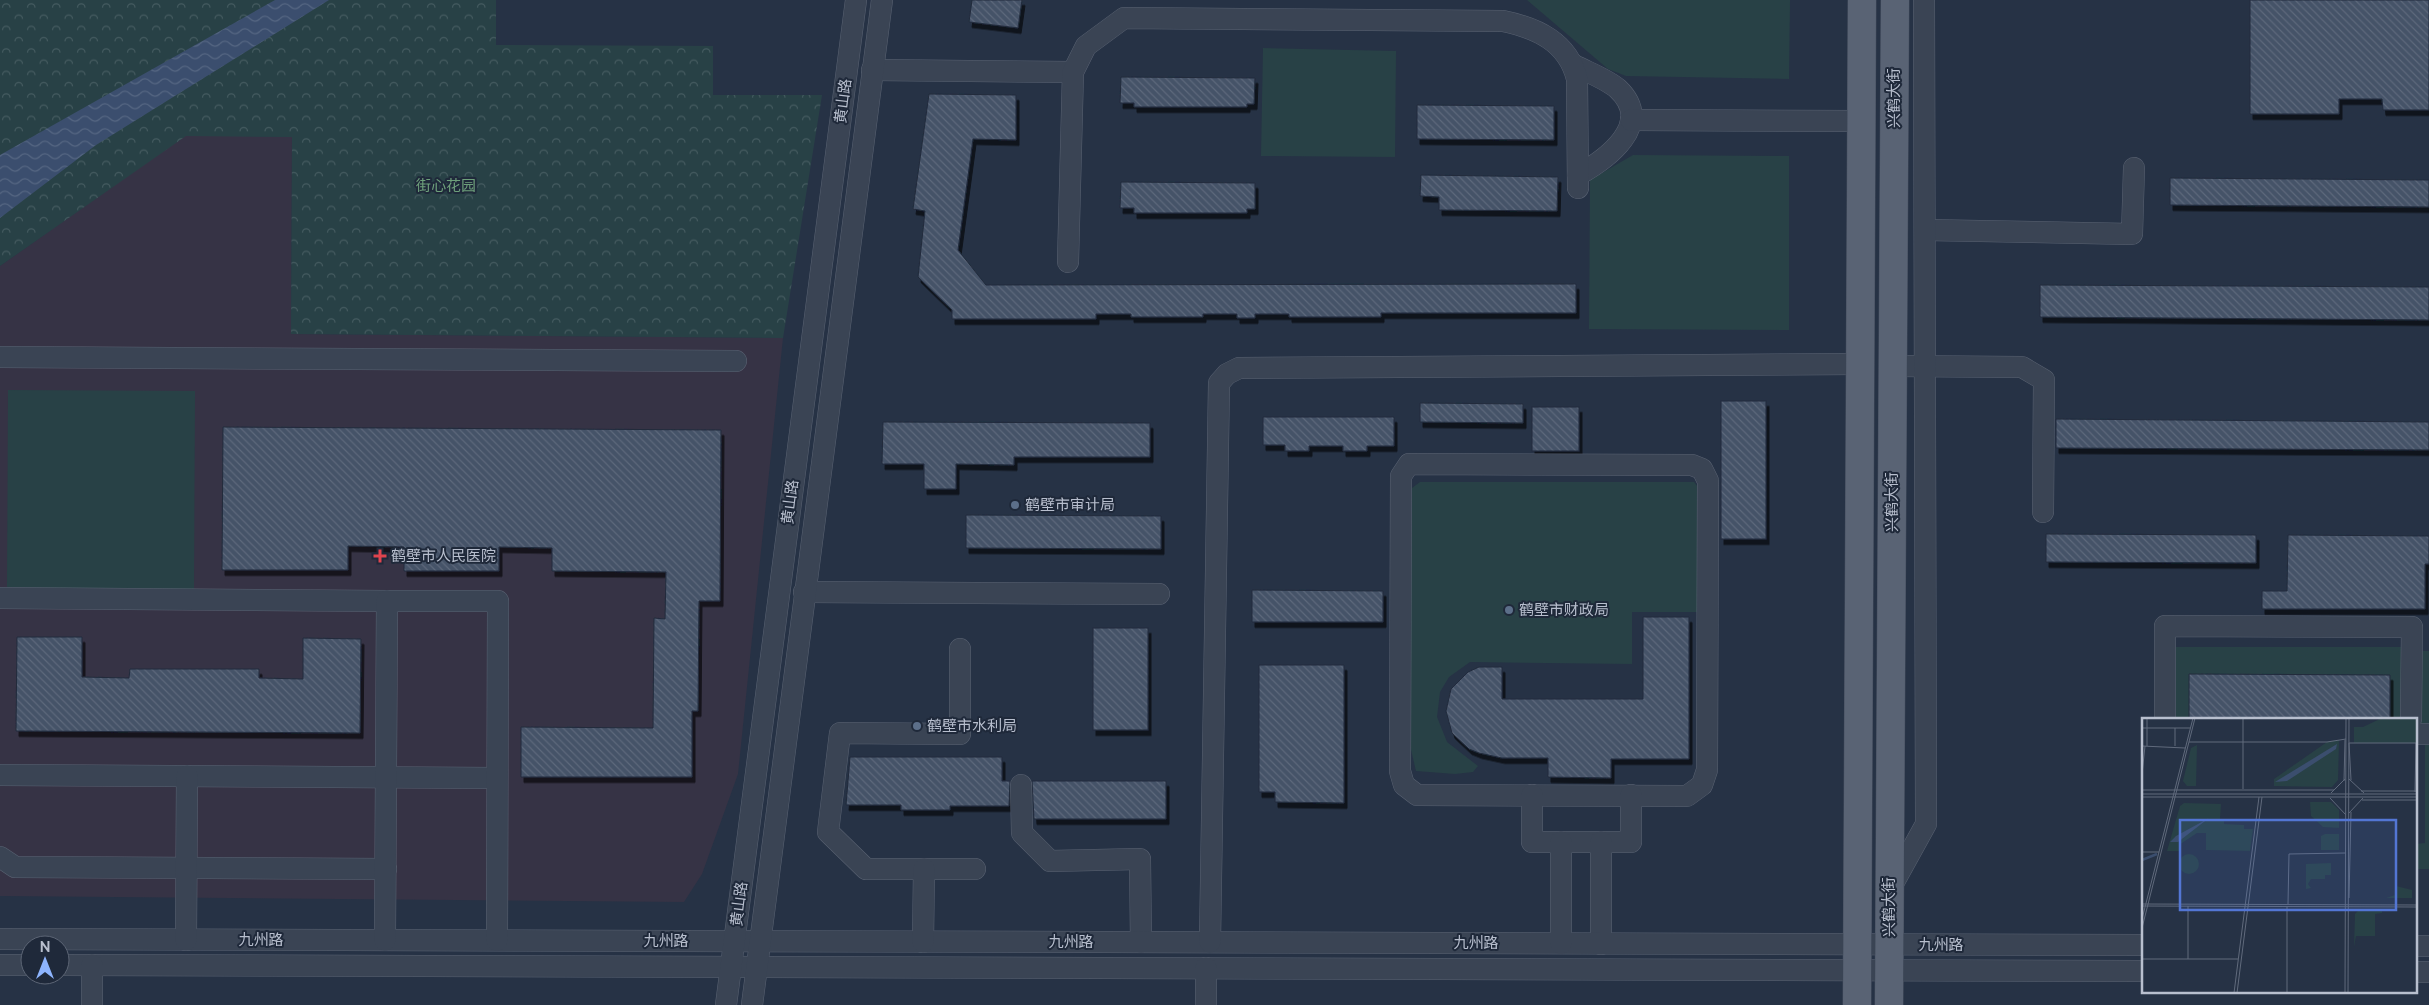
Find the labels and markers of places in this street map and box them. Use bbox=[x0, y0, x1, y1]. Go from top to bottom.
place label: 鹤壁市审计局 bbox=[1025, 496, 1115, 514]
marker: 鹤壁市审计局 bbox=[1009, 499, 1021, 511]
place label: 鹤壁市人民医院 bbox=[391, 547, 496, 565]
marker: 鹤壁市人民医院 bbox=[373, 549, 387, 563]
place label: 鹤壁市财政局 bbox=[1519, 601, 1609, 619]
marker: 鹤壁市财政局 bbox=[1503, 604, 1515, 616]
place label: 鹤壁市水利局 bbox=[927, 717, 1017, 735]
marker: 鹤壁市水利局 bbox=[911, 720, 923, 732]

